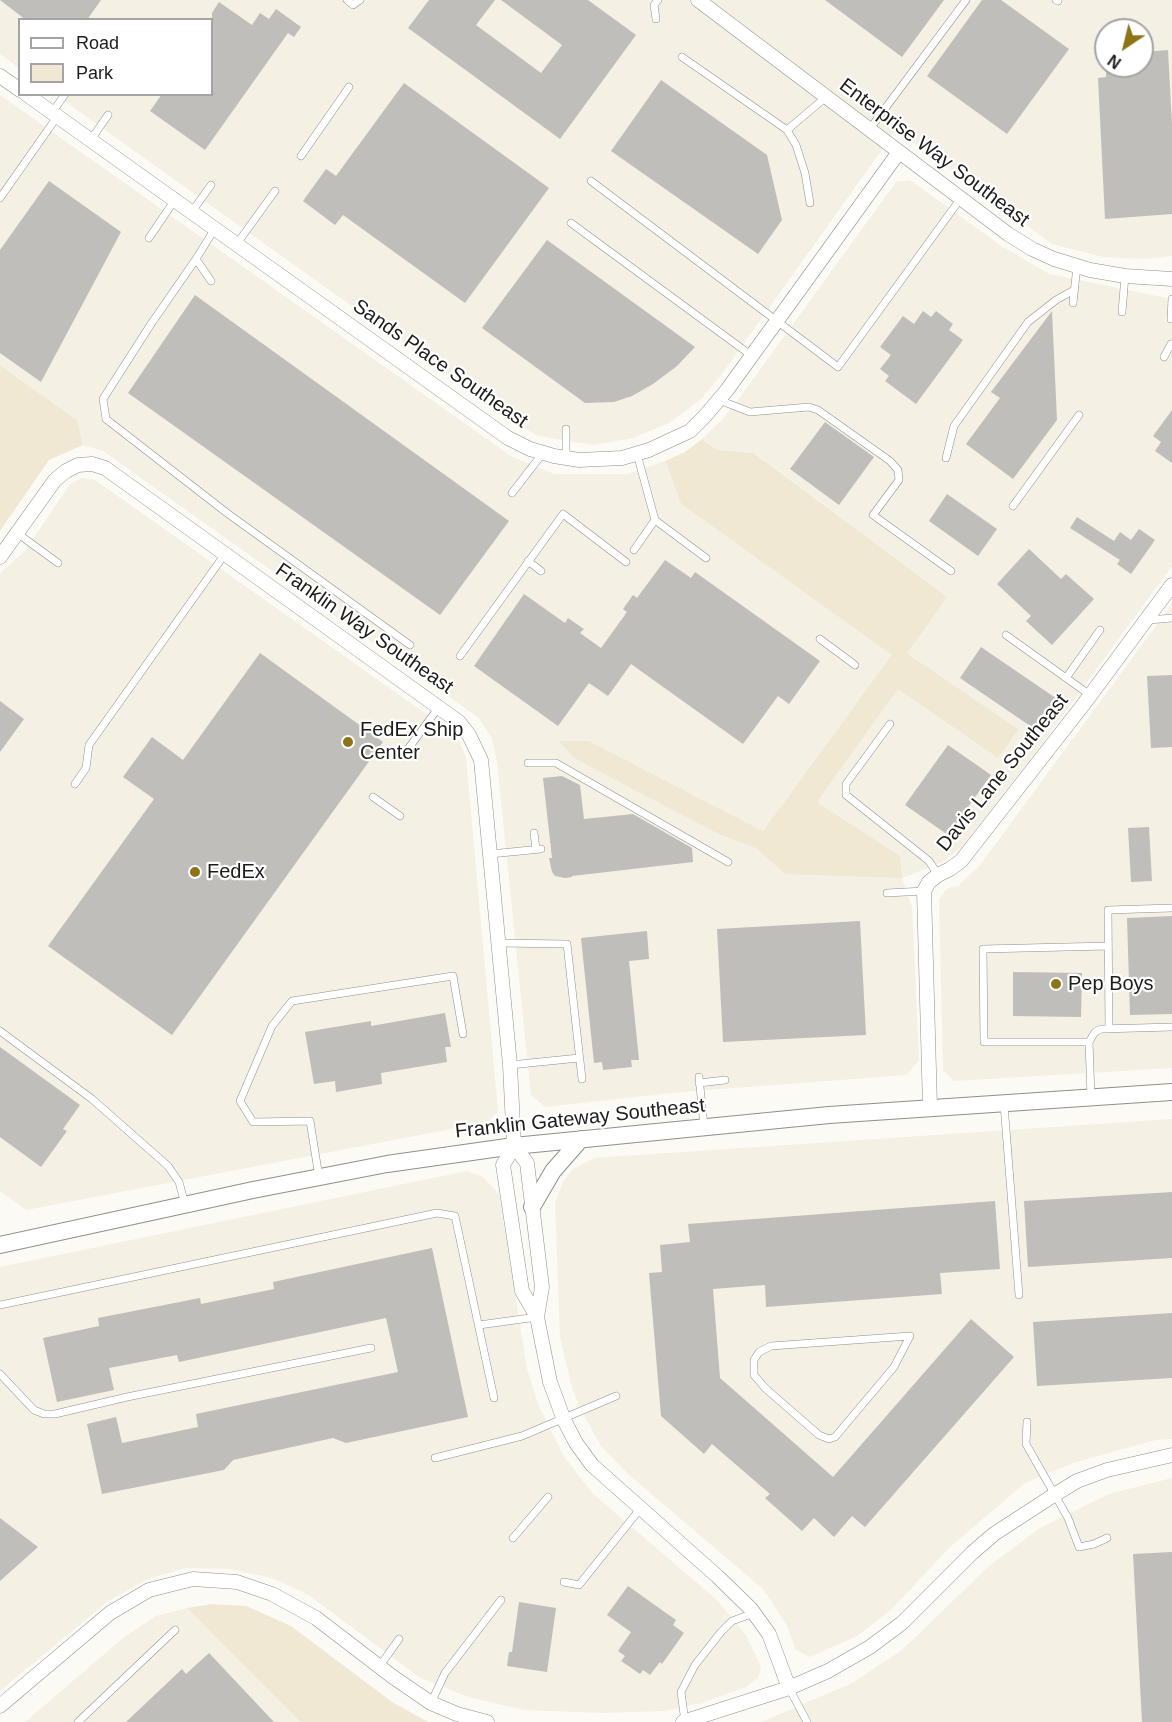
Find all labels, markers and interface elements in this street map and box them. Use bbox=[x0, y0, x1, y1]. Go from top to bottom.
legend bbox=[18, 18, 213, 96]
north arrow bbox=[1094, 18, 1154, 78]
text: Road bbox=[76, 33, 119, 53]
text: N bbox=[1105, 51, 1124, 72]
text: Park bbox=[76, 63, 113, 83]
street label: Enterprise Way Southeast bbox=[834, 74, 1034, 232]
street label: Sands Place Southeast bbox=[348, 295, 532, 433]
street label: Franklin Way Southeast bbox=[270, 558, 458, 700]
street label: Davis Lane Southeast bbox=[932, 689, 1074, 857]
place label: FedEx Ship Center bbox=[360, 718, 463, 765]
marker: FedEx Ship Center bbox=[341, 735, 355, 749]
place label: FedEx bbox=[207, 860, 265, 884]
marker: FedEx bbox=[188, 865, 202, 879]
place label: Pep Boys bbox=[1068, 972, 1154, 996]
marker: Pep Boys bbox=[1049, 977, 1063, 991]
street label: Franklin Gateway Southeast bbox=[454, 1094, 706, 1144]

